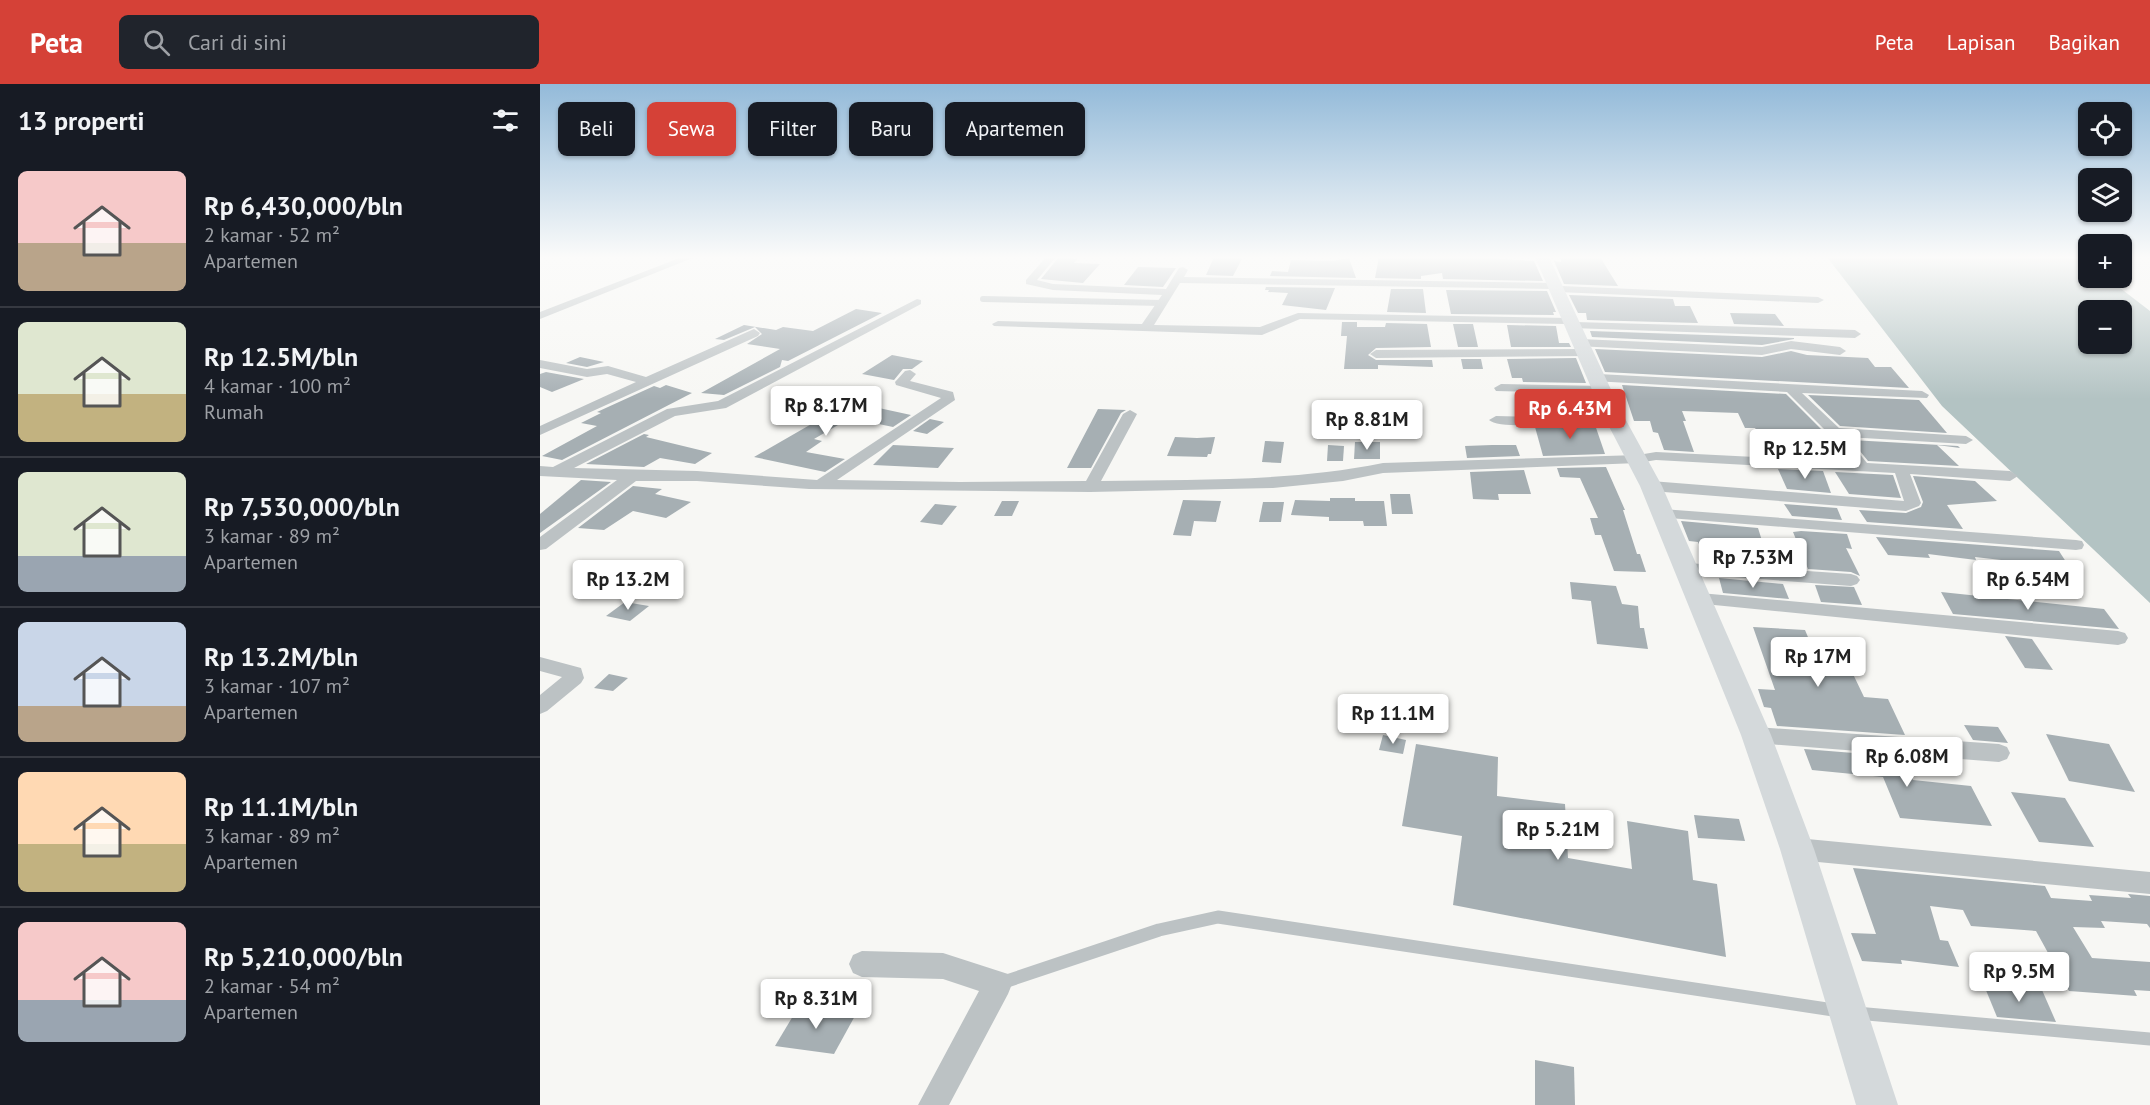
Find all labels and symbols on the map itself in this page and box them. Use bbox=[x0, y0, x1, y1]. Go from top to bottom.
pin: Rp 8.17M bbox=[764, 386, 888, 437]
pin: Rp 6.43M bbox=[1508, 389, 1632, 440]
pin: Rp 8.81M bbox=[1305, 400, 1429, 451]
pin: Rp 12.5M bbox=[1743, 429, 1867, 480]
pin: Rp 7.53M bbox=[1691, 538, 1815, 589]
pin: Rp 13.2M bbox=[566, 560, 690, 611]
pin: Rp 6.54M bbox=[1966, 560, 2090, 611]
pin: Rp 17M bbox=[1769, 637, 1867, 688]
pin: Rp 11.1M bbox=[1331, 694, 1455, 745]
pin: Rp 6.08M bbox=[1845, 737, 1969, 788]
pin: Rp 5.21M bbox=[1496, 810, 1620, 861]
pin: Rp 9.5M bbox=[1964, 952, 2074, 1003]
pin: Rp 8.31M bbox=[754, 979, 878, 1030]

